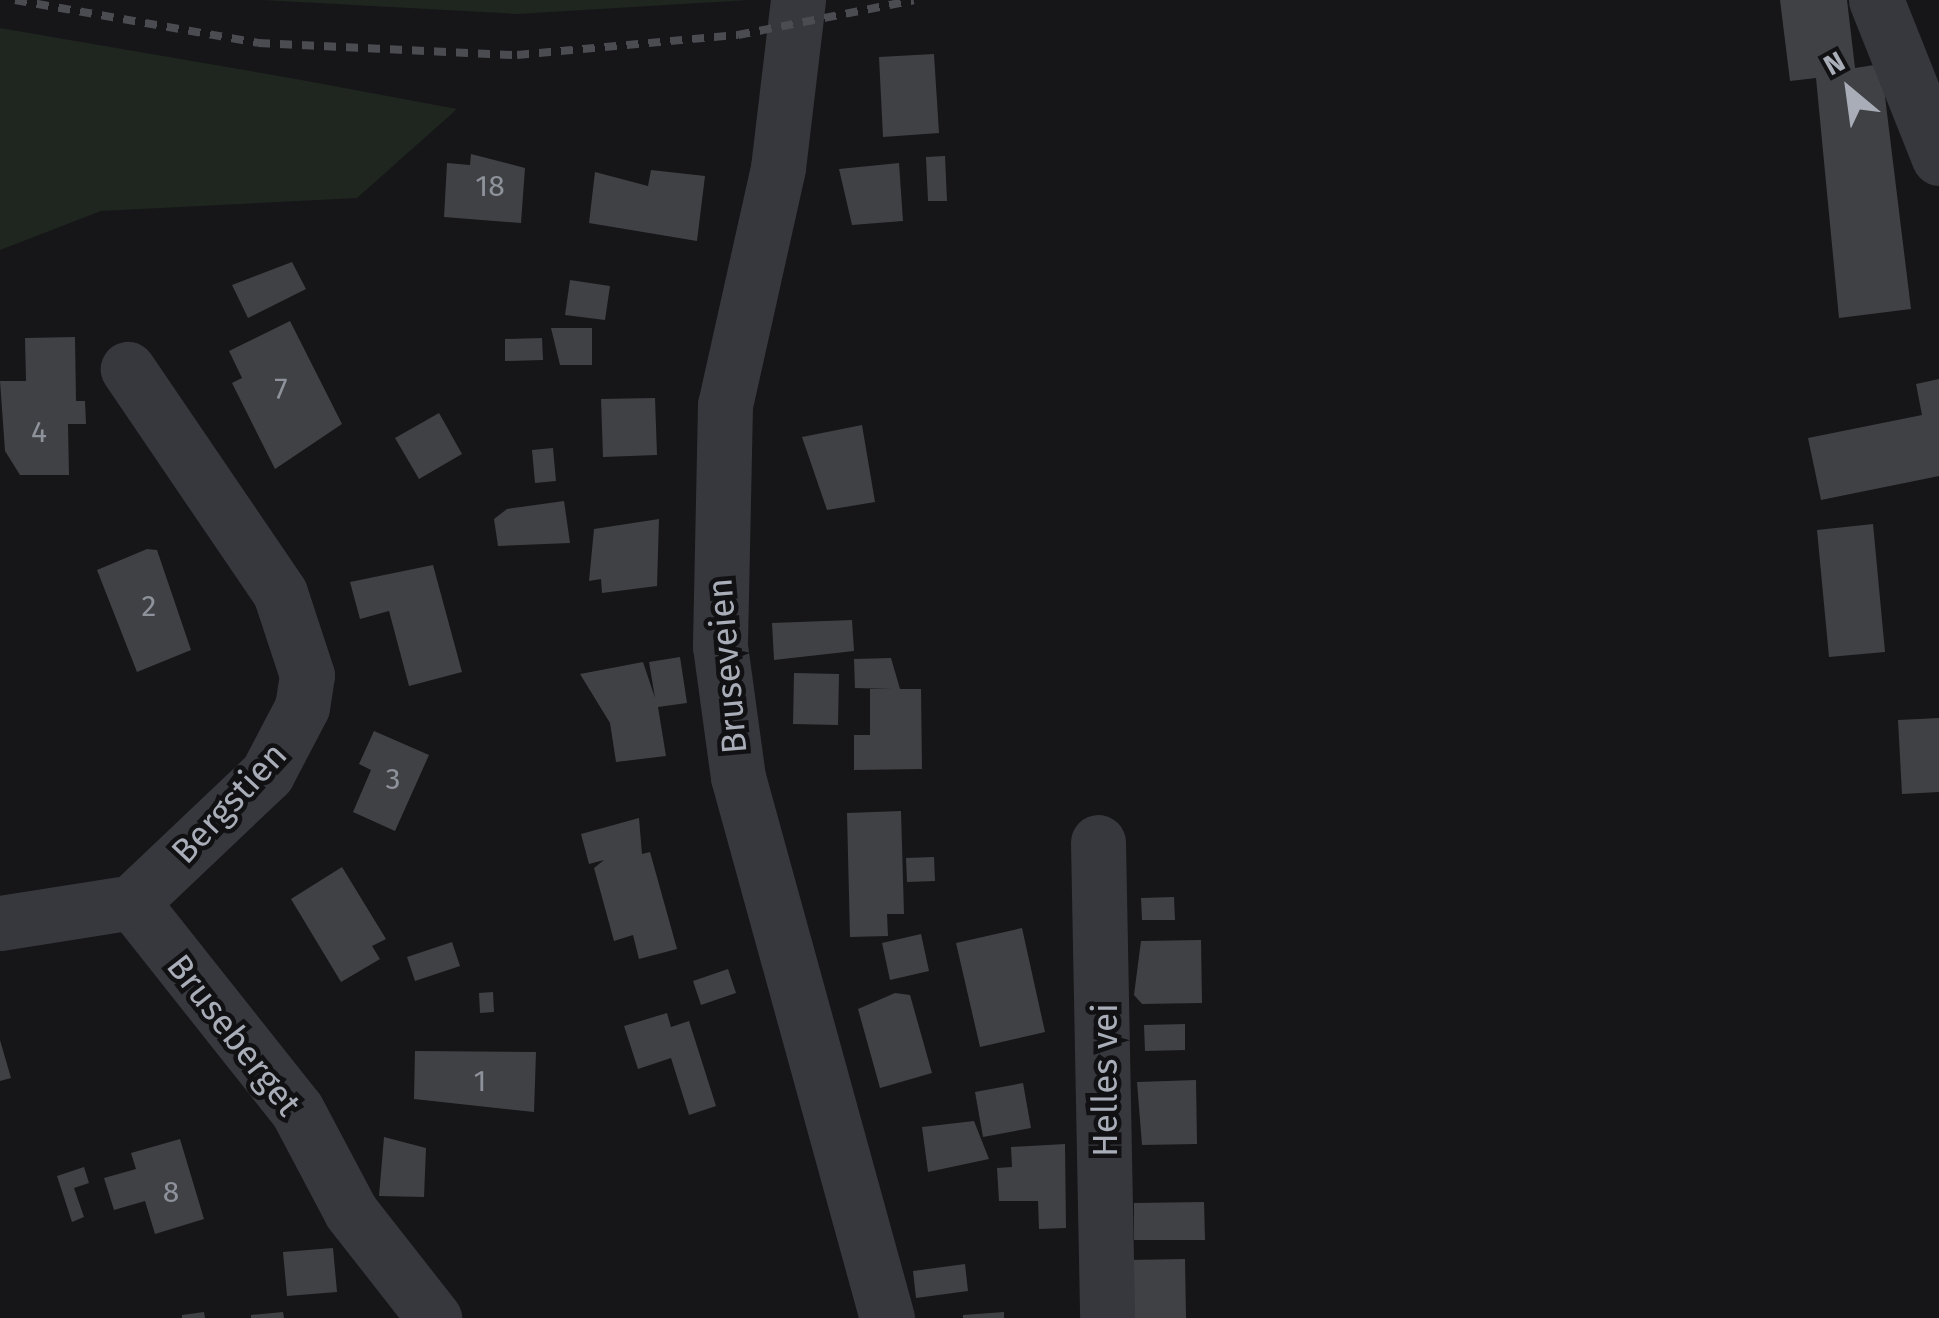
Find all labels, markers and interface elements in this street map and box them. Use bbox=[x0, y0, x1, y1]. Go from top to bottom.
north arrow bbox=[1799, 40, 1899, 140]
text: N bbox=[1818, 44, 1850, 82]
house number: 18 bbox=[475, 168, 505, 204]
house number: 7 bbox=[274, 371, 288, 407]
house number: 4 bbox=[31, 414, 47, 450]
street label: Bruseveien bbox=[698, 576, 756, 756]
house number: 2 bbox=[142, 588, 156, 624]
street label: Bergstien bbox=[163, 734, 295, 872]
house number: 3 bbox=[386, 761, 400, 797]
street label: Bruseberget bbox=[158, 946, 310, 1124]
street label: Helles vei bbox=[1084, 1003, 1126, 1157]
house number: 1 bbox=[474, 1063, 486, 1099]
house number: 8 bbox=[163, 1174, 179, 1210]

